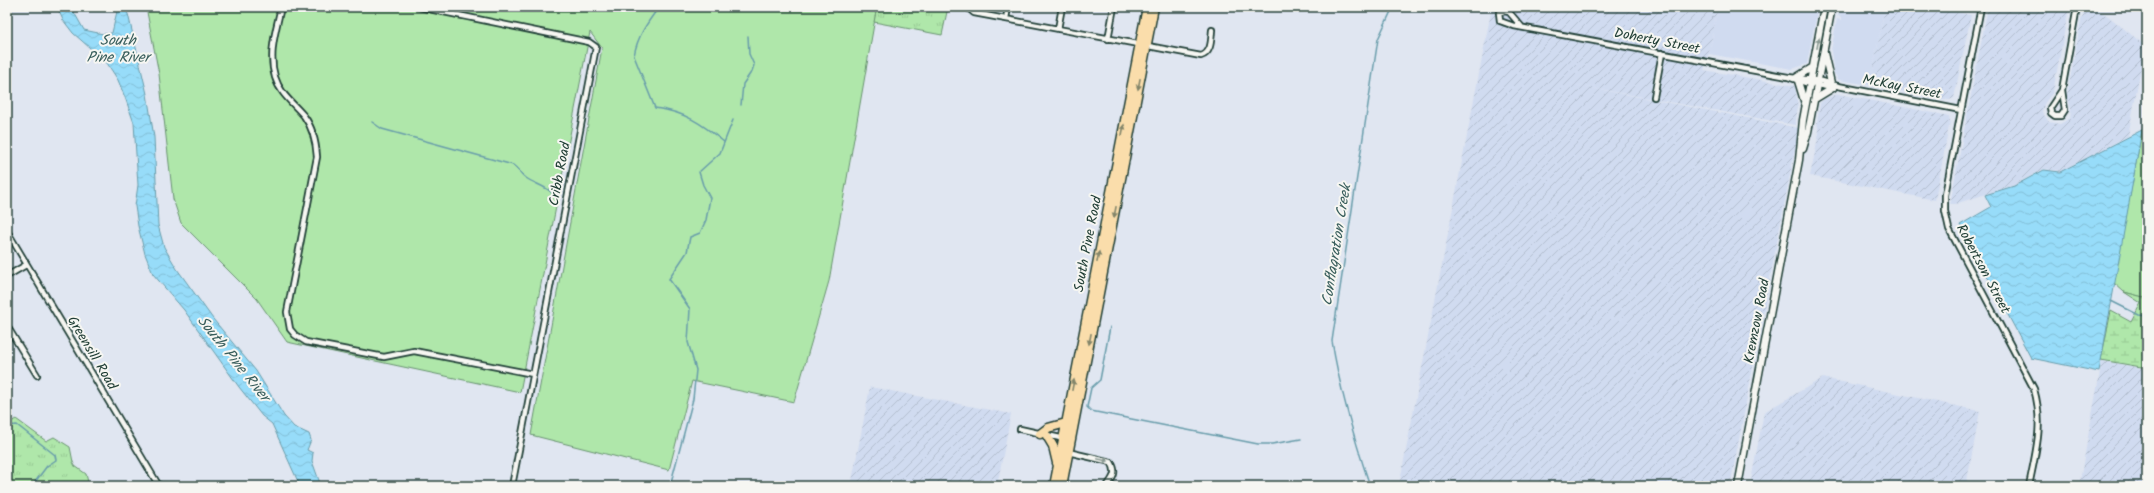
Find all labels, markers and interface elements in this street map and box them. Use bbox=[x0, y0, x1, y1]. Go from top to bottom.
street label: Doherty Street bbox=[1612, 22, 1702, 60]
water label: South Pine River bbox=[87, 29, 152, 70]
one-way arrow bbox=[1815, 37, 1821, 49]
street label: McKay Street bbox=[1861, 69, 1944, 106]
one-way arrow bbox=[1136, 78, 1142, 90]
one-way arrow bbox=[1120, 124, 1126, 136]
street label: Cribb Road bbox=[543, 139, 577, 208]
water label: Conflagration Creek bbox=[1316, 181, 1359, 307]
street label: South Pine Road bbox=[1068, 193, 1108, 294]
one-way arrow bbox=[1111, 206, 1117, 218]
street label: Robertson Street bbox=[1950, 220, 2016, 318]
one-way arrow bbox=[1096, 251, 1102, 263]
street label: Kremzow Road bbox=[1738, 276, 1776, 365]
water label: South Pine River bbox=[191, 311, 277, 410]
street label: Greensill Road bbox=[61, 312, 123, 395]
one-way arrow bbox=[1087, 333, 1093, 346]
one-way arrow bbox=[1071, 379, 1077, 391]
one-way arrow bbox=[1097, 458, 1109, 464]

